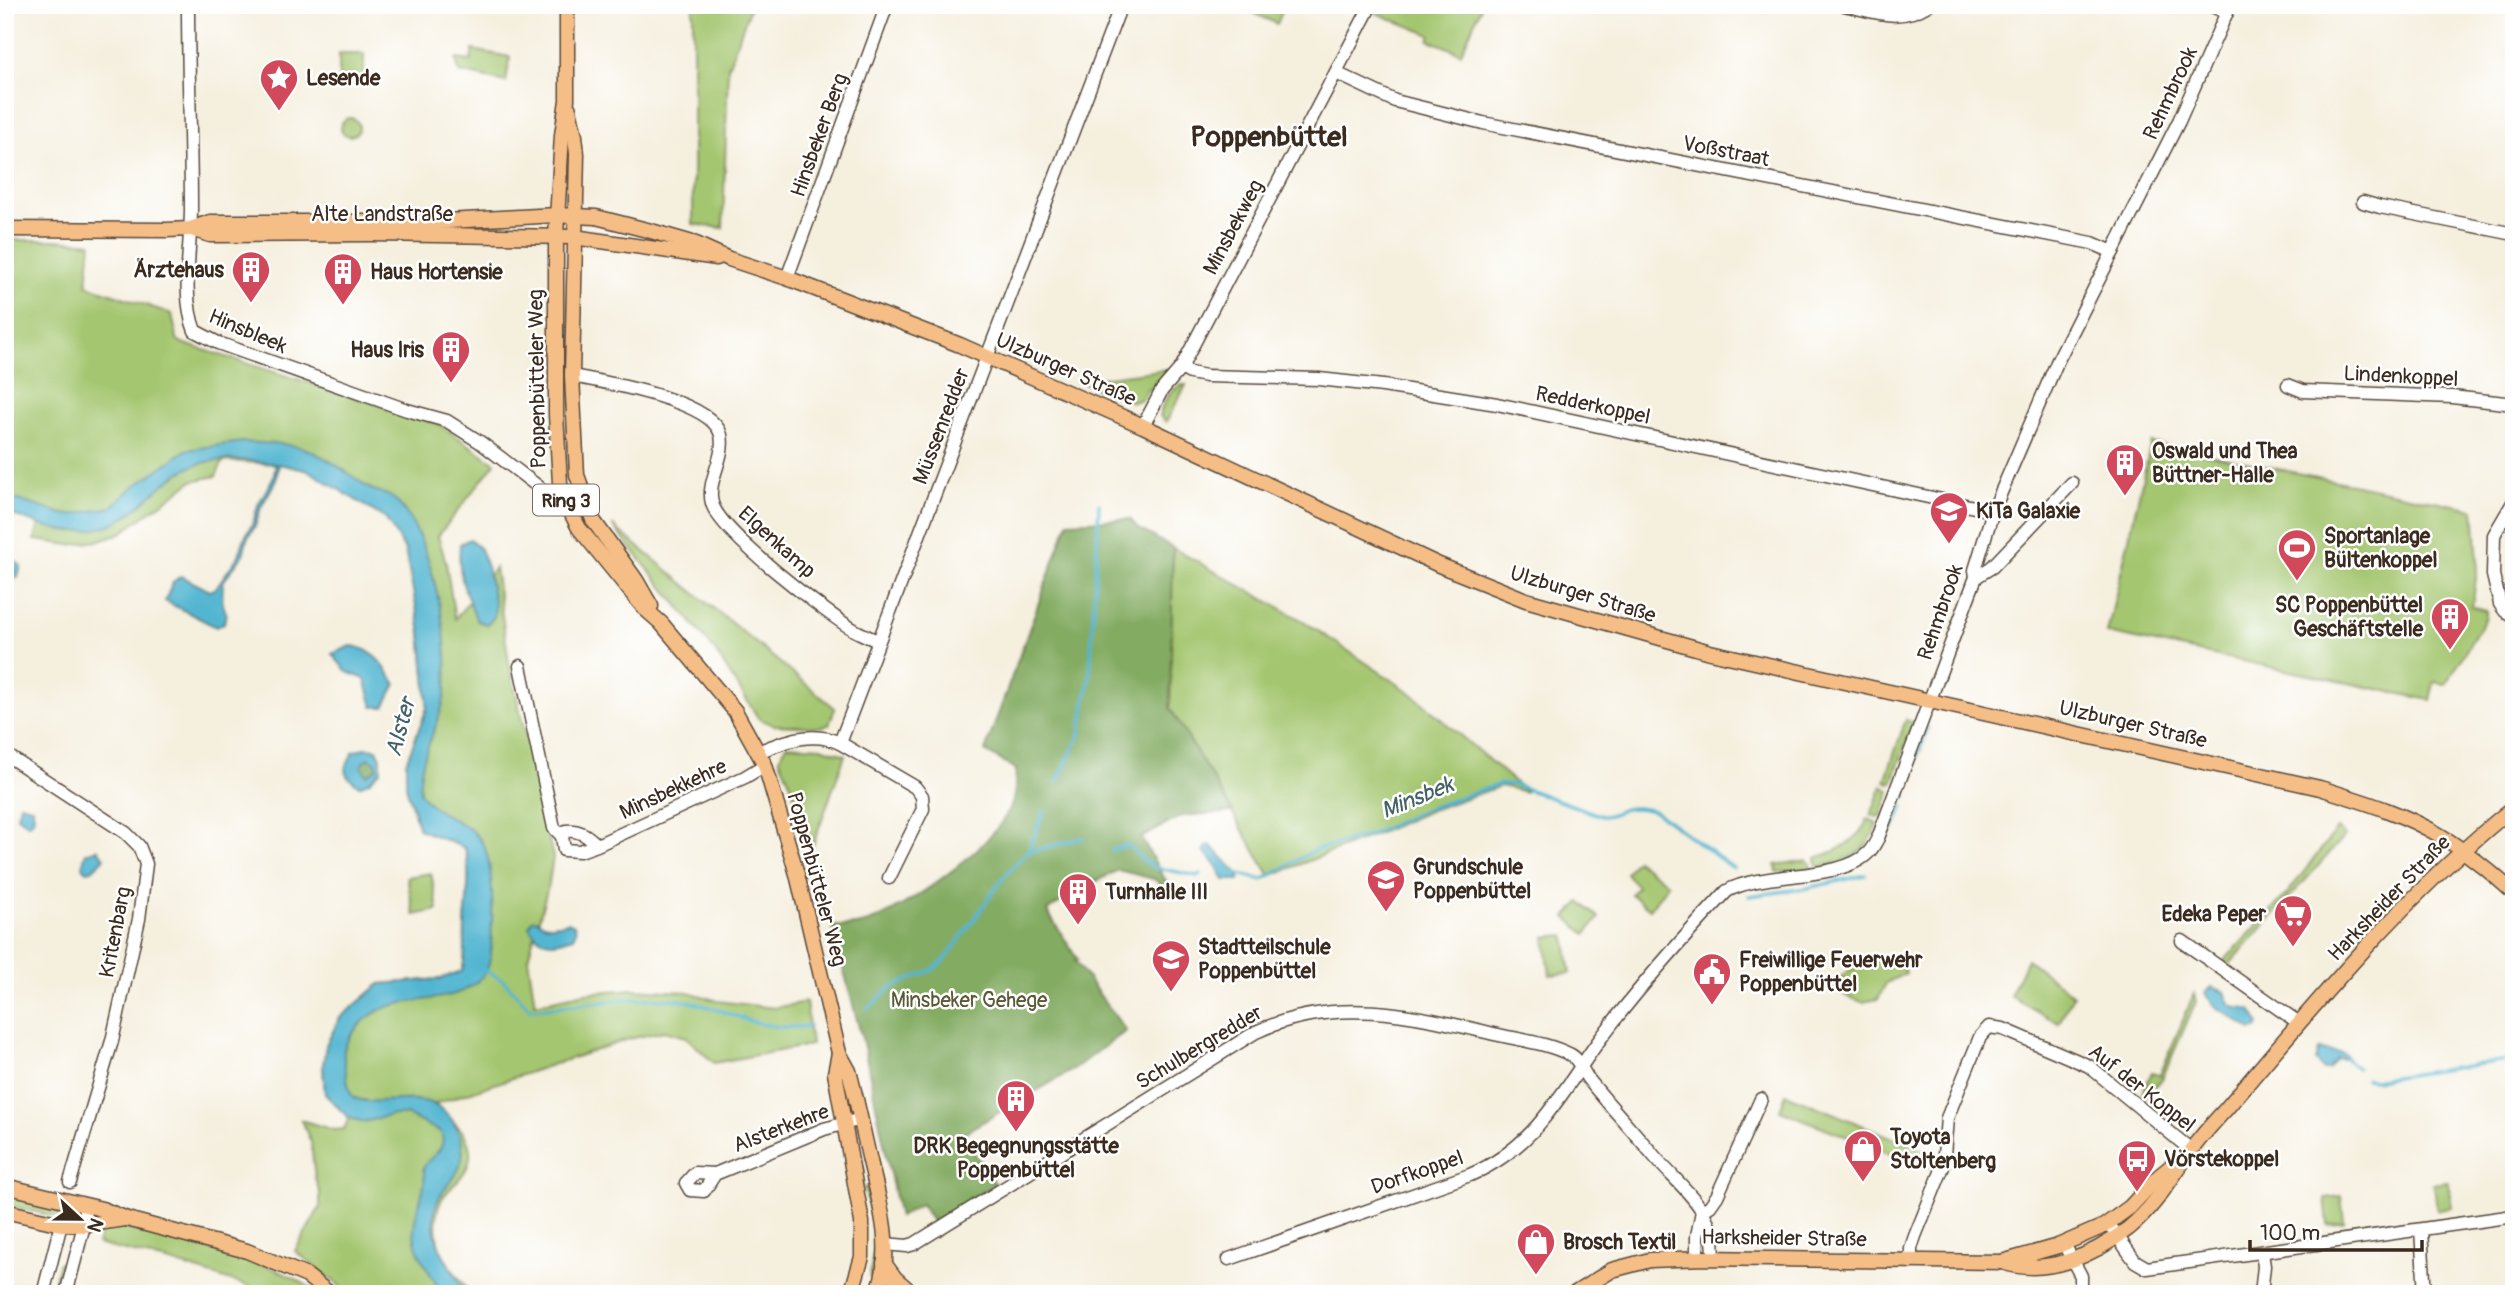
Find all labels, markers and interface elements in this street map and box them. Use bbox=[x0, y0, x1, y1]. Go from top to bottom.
street label: Rehmbrook bbox=[2137, 42, 2204, 144]
place icon: Lesende bbox=[258, 57, 300, 112]
place label: Lesende bbox=[306, 65, 381, 92]
street label: Hinsbeker Berg bbox=[785, 70, 854, 201]
district label: Poppenbüttel bbox=[1190, 120, 1348, 155]
street label: Voßstraat bbox=[1680, 130, 1772, 173]
street label: Minsbekweg bbox=[1197, 175, 1270, 279]
street label: Alte Landstraße bbox=[311, 201, 454, 228]
building icon: Ärztehaus bbox=[230, 249, 272, 304]
building icon: Haus Hortensie bbox=[322, 251, 364, 306]
place label: Ärztehaus bbox=[133, 257, 225, 284]
place label: Haus Hortensie bbox=[370, 259, 503, 286]
street label: Poppenbütteler Weg bbox=[522, 289, 553, 469]
street label: Hinsbleek bbox=[205, 303, 291, 360]
street label: Ulzburger Straße bbox=[991, 326, 1141, 413]
building icon: Haus Iris bbox=[430, 329, 472, 384]
place label: Haus Iris bbox=[350, 337, 425, 364]
street label: Lindenkoppel bbox=[2343, 360, 2459, 393]
street label: Müssenredder bbox=[907, 364, 976, 488]
street label: Redderkoppel bbox=[1533, 380, 1653, 431]
place label: Oswald und Thea Büttner-Halle bbox=[2152, 438, 2298, 489]
building icon: Oswald und Thea Büttner-Halle bbox=[2104, 442, 2146, 497]
road number: Ring 3 bbox=[533, 485, 599, 516]
school or university icon: KiTa Galaxie bbox=[1928, 490, 1970, 545]
place label: KiTa Galaxie bbox=[1976, 498, 2081, 525]
street label: Elgenkamp bbox=[732, 500, 821, 584]
place label: Sportanlage Bültenkoppel bbox=[2324, 523, 2437, 574]
sports icon: Sportanlage Bültenkoppel bbox=[2276, 527, 2318, 582]
street label: Ulzburger Straße bbox=[1507, 560, 1660, 630]
street label: Rehmbrook bbox=[1911, 560, 1970, 664]
place label: SC Poppenbüttel Geschäftstelle bbox=[2275, 592, 2424, 643]
building icon: SC Poppenbüttel Geschäftstelle bbox=[2429, 596, 2471, 651]
water label: Alster bbox=[379, 692, 423, 760]
street label: Ulzburger Straße bbox=[2056, 694, 2210, 755]
street label: Minsbekkehre bbox=[615, 753, 732, 826]
water label: Minsbek bbox=[1377, 769, 1460, 825]
street label: Poppenbütteler Weg bbox=[780, 789, 853, 969]
street label: Harksheider Straße bbox=[2322, 829, 2457, 967]
place label: Grundschule Poppenbüttel bbox=[1413, 854, 1531, 905]
school or university icon: Grundschule Poppenbüttel bbox=[1365, 858, 1407, 913]
building icon: Turnhalle III bbox=[1057, 871, 1099, 926]
place label: Turnhalle III bbox=[1104, 879, 1208, 906]
street label: Kritenbarg bbox=[93, 884, 138, 980]
supermarket icon: Edeka Peper bbox=[2272, 893, 2314, 948]
place label: Edeka Peper bbox=[2161, 901, 2266, 928]
place label: Stadtteilschule Poppenbüttel bbox=[1198, 934, 1331, 985]
school or university icon: Stadtteilschule Poppenbüttel bbox=[1150, 938, 1192, 993]
place label: Freiwillige Feuerwehr Poppenbüttel bbox=[1739, 947, 1923, 998]
public building icon: Freiwillige Feuerwehr Poppenbüttel bbox=[1691, 951, 1733, 1006]
park label: Minsbeker Gehege bbox=[891, 987, 1048, 1014]
street label: Schulbergredder bbox=[1131, 999, 1268, 1096]
street label: Auf der Koppel bbox=[2083, 1038, 2201, 1139]
building icon: DRK Begegnungsstätte Poppenbüttel bbox=[995, 1078, 1037, 1133]
street label: Alsterkehre bbox=[729, 1098, 834, 1159]
place label: Toyota Stoltenberg bbox=[1889, 1124, 1996, 1175]
shop icon: Toyota Stoltenberg bbox=[1842, 1128, 1884, 1183]
place label: DRK Begegnungsstätte Poppenbüttel bbox=[913, 1133, 1119, 1184]
bus stop icon: Vörstekoppel bbox=[2116, 1138, 2158, 1193]
street label: Dorfkoppel bbox=[1367, 1144, 1467, 1201]
place label: Vörstekoppel bbox=[2164, 1146, 2279, 1173]
north arrow bbox=[46, 1184, 116, 1254]
scale bar bbox=[2250, 1208, 2421, 1252]
text: N bbox=[81, 1215, 108, 1236]
text: 100 m bbox=[2260, 1220, 2320, 1247]
shop icon: Brosch Textil bbox=[1515, 1221, 1557, 1276]
street label: Harksheider Straße bbox=[1701, 1224, 1868, 1253]
place label: Brosch Textil bbox=[1563, 1229, 1676, 1256]

